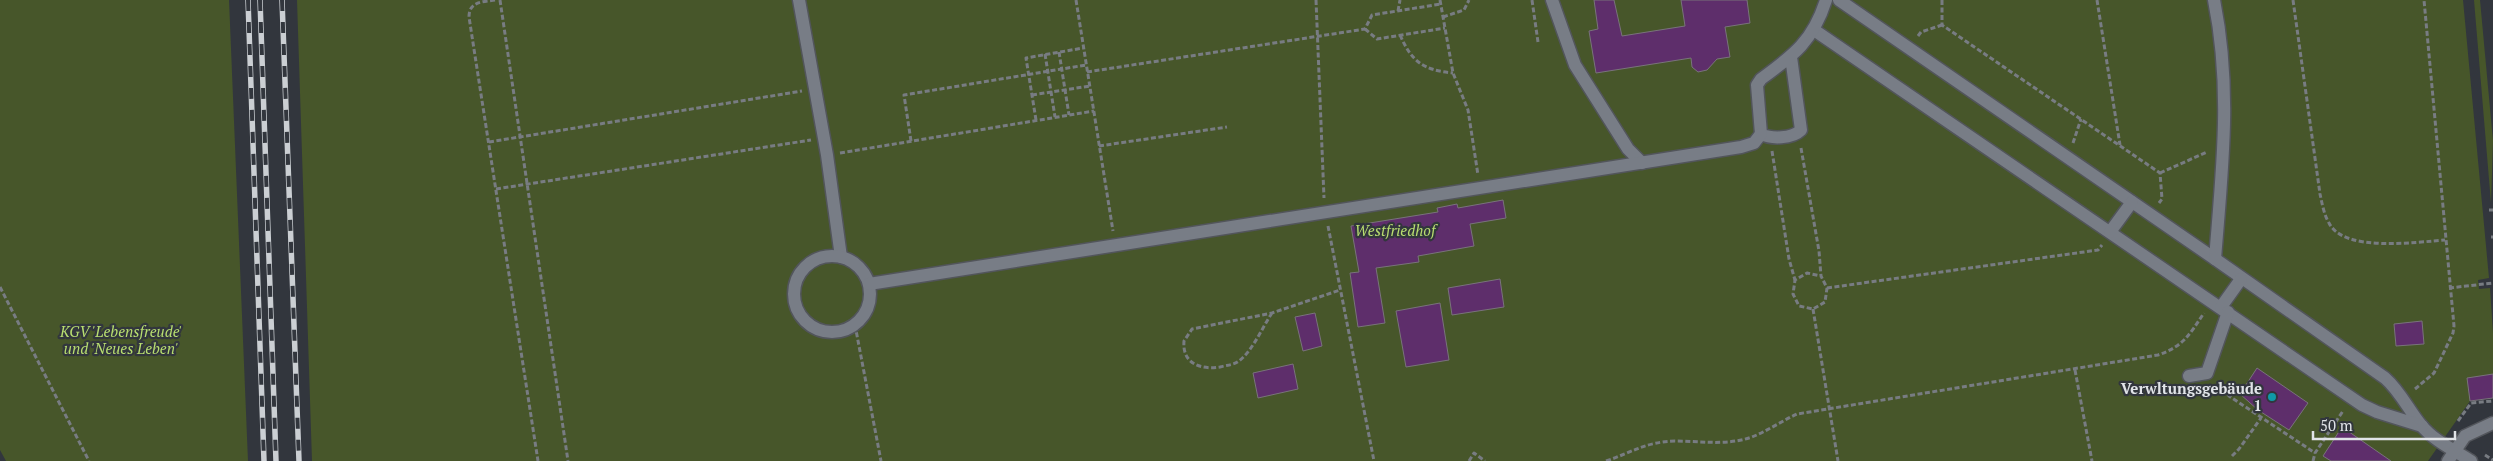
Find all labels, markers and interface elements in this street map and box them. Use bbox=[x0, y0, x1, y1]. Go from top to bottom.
park label: Westfriedhof bbox=[1355, 220, 1438, 240]
park label: KGV 'Lebensfreude' und 'Neues Leben' bbox=[59, 321, 182, 358]
place label: Verwltungsgebäude 1 bbox=[2121, 378, 2262, 415]
marker: Verwltungsgebäude 1 bbox=[2266, 391, 2278, 403]
scale bar bbox=[2313, 408, 2456, 440]
text: 50 m bbox=[2320, 415, 2353, 435]

